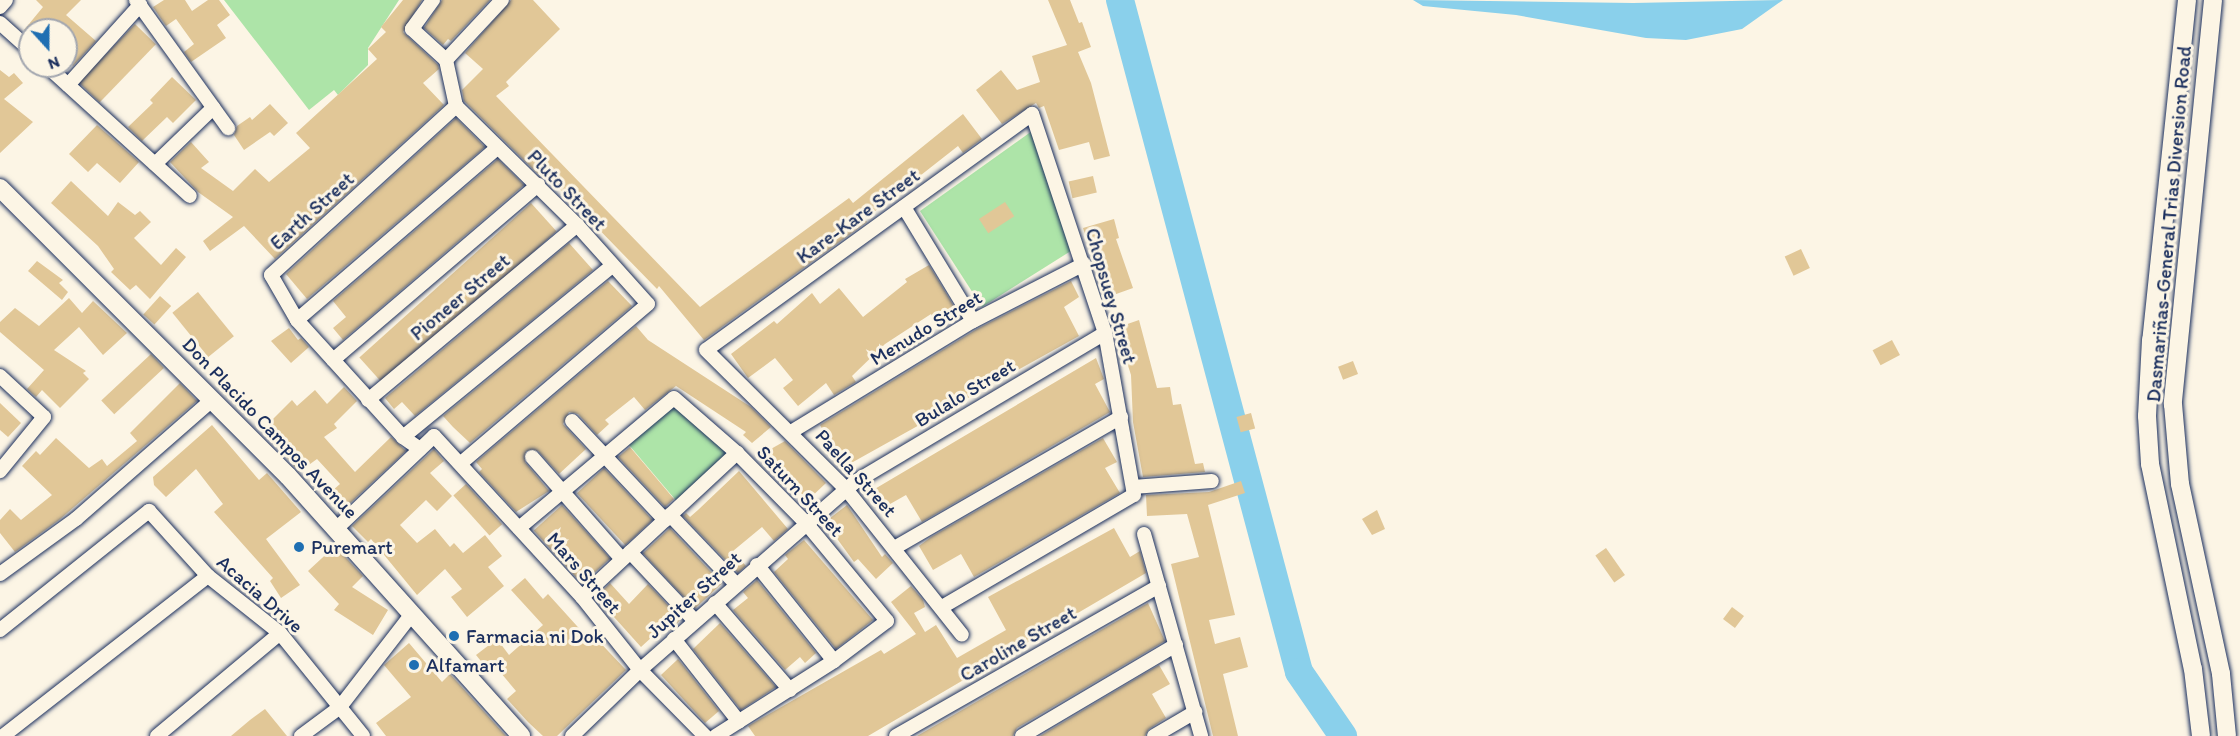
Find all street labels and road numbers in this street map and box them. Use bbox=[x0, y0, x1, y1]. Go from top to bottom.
street label: Dasmariñas-General Trias Diversion Road bbox=[2142, 46, 2196, 402]
street label: Pluto Street bbox=[523, 145, 611, 235]
street label: Kare-Kare Street bbox=[792, 163, 924, 269]
street label: Earth Street bbox=[265, 167, 359, 255]
street label: Chopsuey Street bbox=[1080, 225, 1142, 367]
street label: Pioneer Street bbox=[406, 249, 514, 345]
street label: Menudo Street bbox=[866, 285, 986, 371]
street label: Don Placido Campos Avenue bbox=[177, 332, 363, 524]
street label: Bulalo Street bbox=[911, 354, 1019, 432]
street label: Paella Street bbox=[810, 424, 902, 522]
street label: Saturn Street bbox=[752, 440, 848, 542]
street label: Mars Street bbox=[542, 527, 626, 619]
street label: Jupiter Street bbox=[642, 546, 746, 644]
street label: Acacia Drive bbox=[212, 550, 308, 638]
street label: Caroline Street bbox=[956, 601, 1080, 687]

